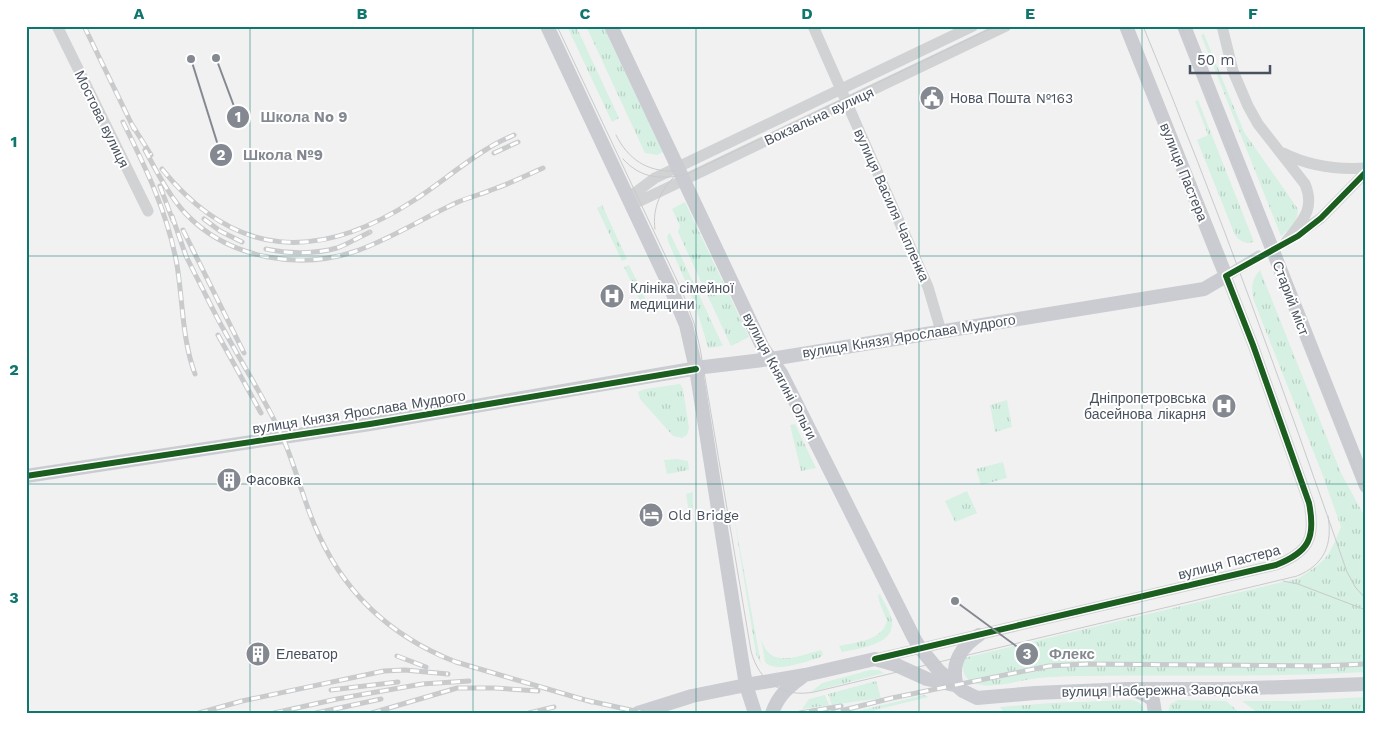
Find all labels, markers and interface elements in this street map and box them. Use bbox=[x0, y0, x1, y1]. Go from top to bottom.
text: A bbox=[134, 4, 145, 23]
text: B bbox=[357, 4, 368, 23]
text: C bbox=[580, 4, 591, 23]
text: D bbox=[801, 4, 813, 23]
text: E bbox=[1025, 4, 1035, 23]
text: F bbox=[1248, 4, 1258, 23]
scale bar bbox=[1190, 42, 1270, 74]
text: 50 m bbox=[1197, 51, 1234, 69]
street label: Мостова вулиця bbox=[72, 68, 132, 170]
street label: Вокзальна вулиця bbox=[762, 84, 876, 148]
public building icon: Нова Пошта №163 bbox=[919, 85, 945, 111]
place label: Нова Пошта №163 bbox=[950, 90, 1073, 106]
callout: Школа No 9 bbox=[225, 102, 357, 132]
text: 1 bbox=[235, 108, 241, 126]
text: Школа No 9 bbox=[261, 108, 347, 126]
street label: вулиця Пастера bbox=[1157, 120, 1211, 224]
street label: вулиця Василя Чапленка bbox=[851, 126, 933, 284]
text: 1 bbox=[11, 132, 17, 151]
callout: Школа №9 bbox=[208, 140, 333, 170]
text: 2 bbox=[217, 146, 226, 164]
text: Школа №9 bbox=[243, 146, 323, 164]
street label: Старий міст bbox=[1269, 258, 1313, 338]
place label: Клініка сімейної медицини bbox=[630, 280, 734, 312]
hospital icon: Клініка сімейної медицини bbox=[599, 283, 625, 309]
street label: вулиця Княгині Ольги bbox=[740, 310, 820, 442]
street label: вулиця Князя Ярослава Мудрого bbox=[801, 311, 1017, 361]
text: 2 bbox=[9, 360, 19, 379]
street label: вулиця Князя Ярослава Мудрого bbox=[251, 387, 467, 437]
place label: Дніпропетровська басейнова лікарня bbox=[1084, 390, 1206, 422]
hospital icon: Дніпропетровська басейнова лікарня bbox=[1211, 393, 1237, 419]
building icon: Фасовка bbox=[216, 467, 242, 493]
place label: Фасовка bbox=[246, 472, 301, 488]
hotel icon: Old Bridge bbox=[638, 502, 664, 528]
place label: Old Bridge bbox=[668, 507, 739, 523]
street label: вулиця Пастера bbox=[1176, 542, 1282, 582]
text: 3 bbox=[9, 588, 19, 607]
callout: Флекс bbox=[1014, 639, 1105, 669]
building icon: Елеватор bbox=[245, 641, 271, 667]
text: 3 bbox=[1023, 645, 1032, 663]
text: Флекс bbox=[1049, 645, 1095, 663]
place label: Елеватор bbox=[276, 646, 338, 662]
street label: вулиця Набережна Заводська bbox=[1062, 680, 1259, 700]

